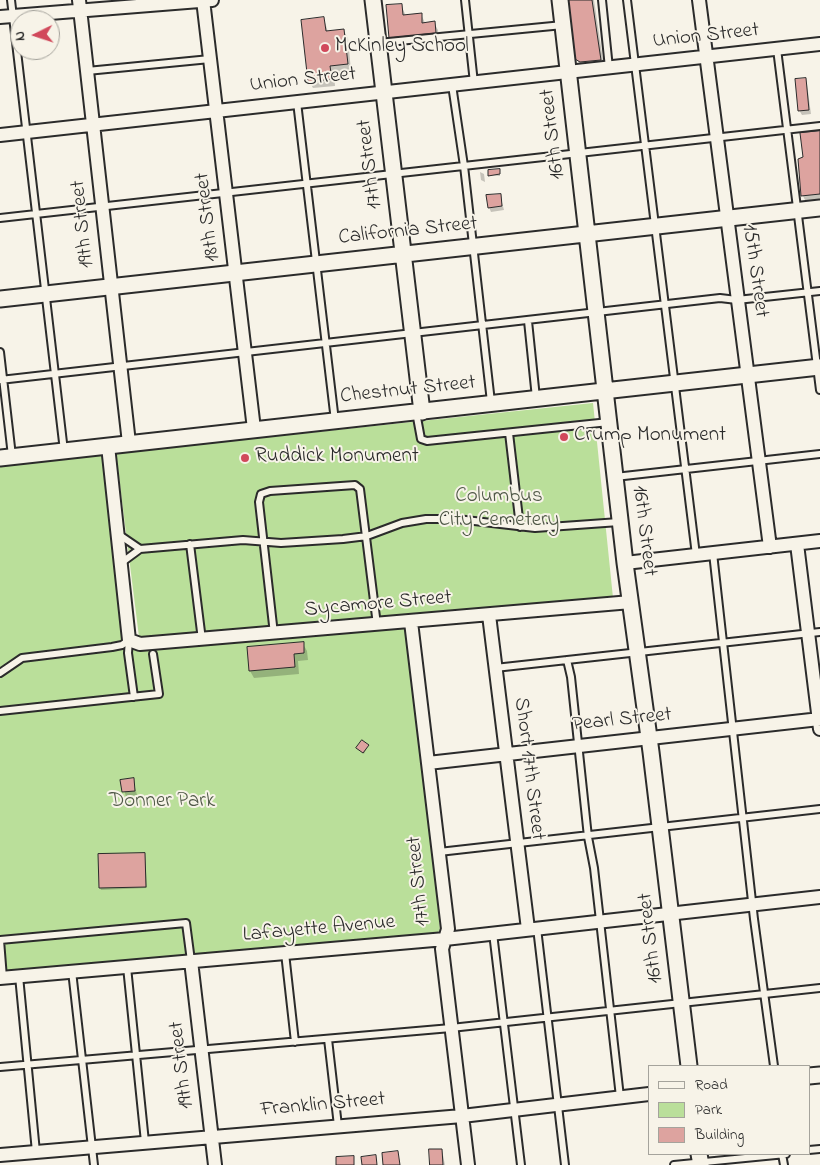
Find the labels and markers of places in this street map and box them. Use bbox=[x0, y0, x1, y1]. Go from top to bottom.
place label: McKinley School bbox=[335, 35, 469, 61]
marker: McKinley School bbox=[319, 42, 331, 54]
place label: Crump Monument bbox=[574, 424, 726, 450]
marker: Crump Monument bbox=[558, 431, 570, 443]
place label: Ruddick Monument bbox=[255, 445, 419, 471]
marker: Ruddick Monument bbox=[239, 452, 251, 464]

